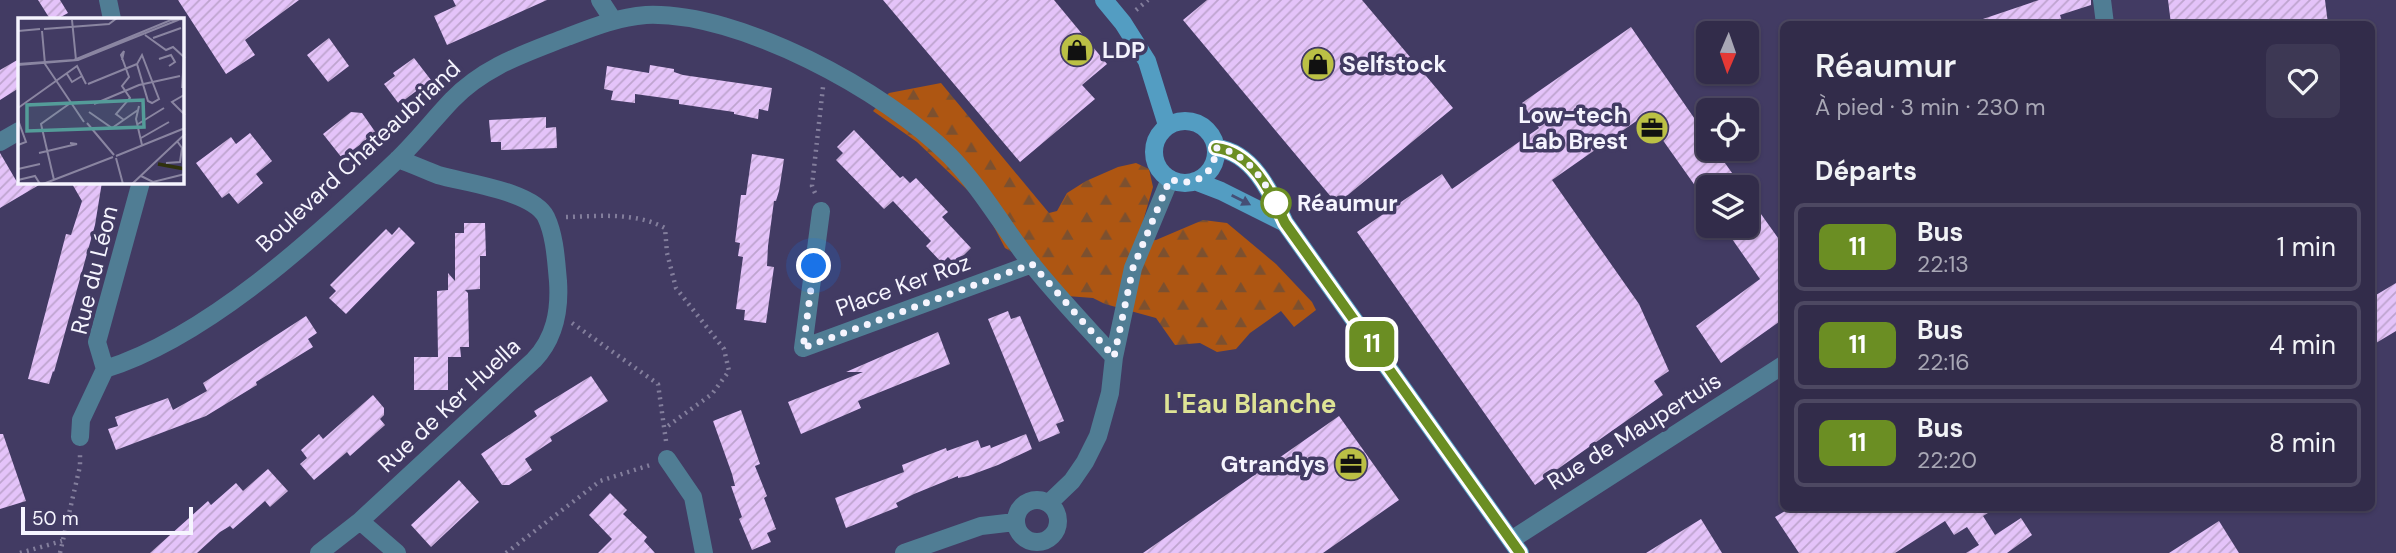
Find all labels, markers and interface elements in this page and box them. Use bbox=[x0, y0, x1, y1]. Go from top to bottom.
inset map bbox=[18, 18, 184, 184]
north arrow bbox=[1696, 21, 1759, 84]
map controls bbox=[1696, 21, 1759, 238]
shop icon: LDP bbox=[1058, 31, 1096, 69]
place label: LDP bbox=[1102, 35, 1145, 65]
text: Réaumur bbox=[1815, 44, 1956, 87]
button: heart bbox=[2266, 44, 2340, 118]
shop icon: Selfstock bbox=[1299, 45, 1337, 83]
place label: Selfstock bbox=[1342, 49, 1447, 79]
street label: Boulevard Chateaubriand bbox=[249, 53, 467, 259]
text: À pied · 3 min · 230 m bbox=[1815, 92, 2045, 122]
button: locate bbox=[1696, 98, 1759, 161]
place label: Low-tech Lab Brest bbox=[1518, 100, 1628, 156]
office icon: Low-tech Lab Brest bbox=[1633, 109, 1671, 147]
text: Départs bbox=[1815, 154, 1917, 188]
button: layers bbox=[1696, 175, 1759, 238]
marker: Réaumur bbox=[1261, 188, 1291, 218]
place label: Réaumur bbox=[1297, 188, 1398, 218]
one-way arrow bbox=[1231, 194, 1251, 206]
street label: Rue du Léon bbox=[64, 203, 124, 337]
text: Bus bbox=[1917, 215, 1963, 249]
text: 1 min bbox=[2277, 230, 2336, 264]
text: 11 bbox=[1849, 231, 1866, 262]
street label: Place Ker Roz bbox=[832, 247, 974, 323]
your location bbox=[796, 248, 831, 283]
text: 22:13 bbox=[1917, 249, 1969, 279]
text: Bus bbox=[1917, 313, 1963, 347]
line badge: 11 bbox=[1340, 321, 1404, 367]
text: 11 bbox=[1363, 328, 1381, 359]
text: 4 min bbox=[2269, 328, 2336, 362]
text: 11 bbox=[1849, 329, 1866, 360]
street label: Rue de Ker Huella bbox=[371, 331, 527, 479]
text: 22:16 bbox=[1917, 347, 1970, 377]
street label: Rue de Maupertuis bbox=[1541, 365, 1727, 497]
district label: L'Eau Blanche bbox=[1164, 387, 1336, 421]
text: Bus bbox=[1917, 411, 1963, 445]
text: 8 min bbox=[2269, 426, 2336, 460]
text: 11 bbox=[1849, 427, 1866, 458]
office icon: Gtrandys bbox=[1332, 445, 1370, 483]
text: 22:20 bbox=[1917, 445, 1977, 475]
place label: Gtrandys bbox=[1220, 449, 1326, 479]
scale bar bbox=[21, 504, 192, 536]
text: 50 m bbox=[32, 506, 79, 531]

